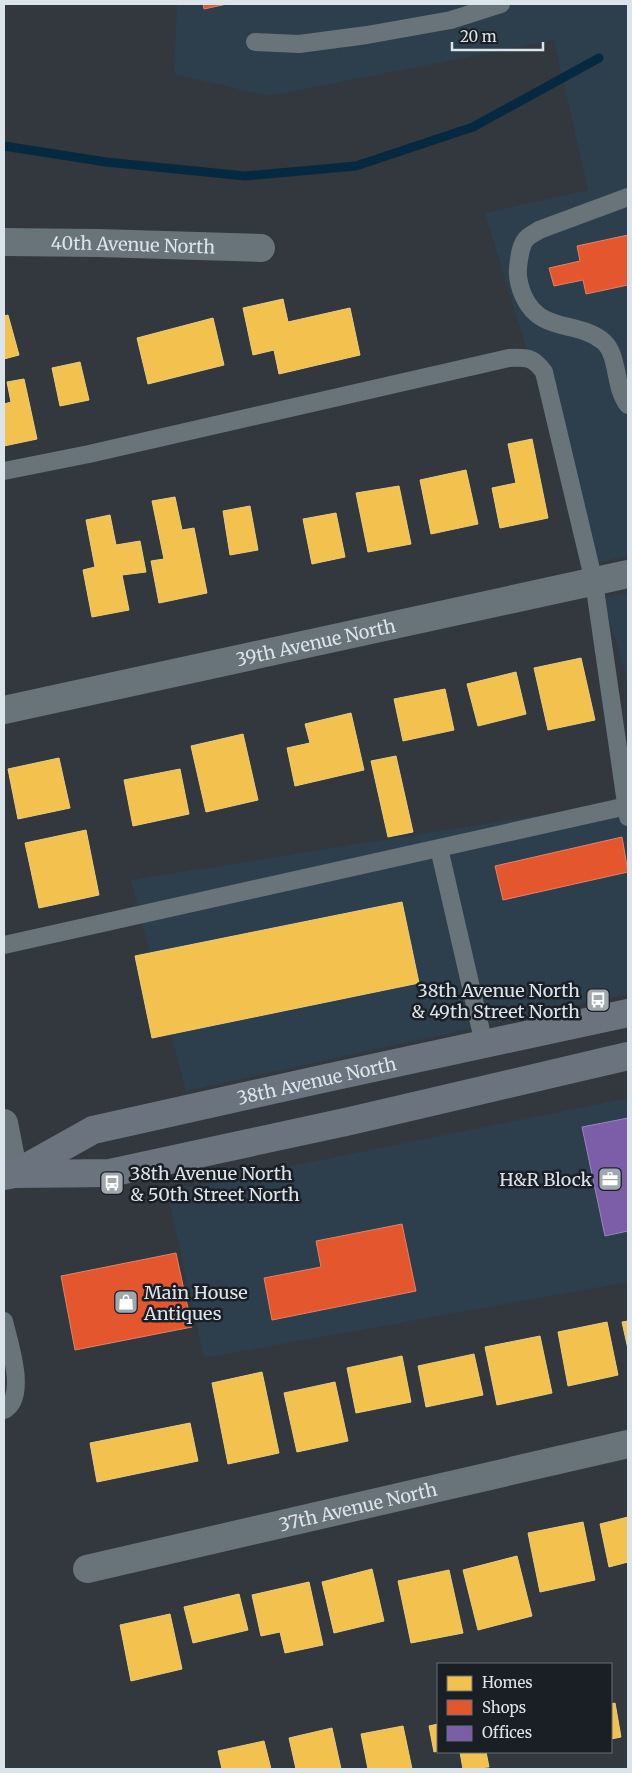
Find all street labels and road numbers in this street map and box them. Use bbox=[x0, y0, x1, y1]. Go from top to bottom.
street label: 40th Avenue North bbox=[51, 231, 216, 258]
street label: 39th Avenue North bbox=[234, 614, 398, 671]
street label: 38th Avenue North bbox=[235, 1052, 399, 1109]
street label: 37th Avenue North bbox=[277, 1477, 439, 1536]

